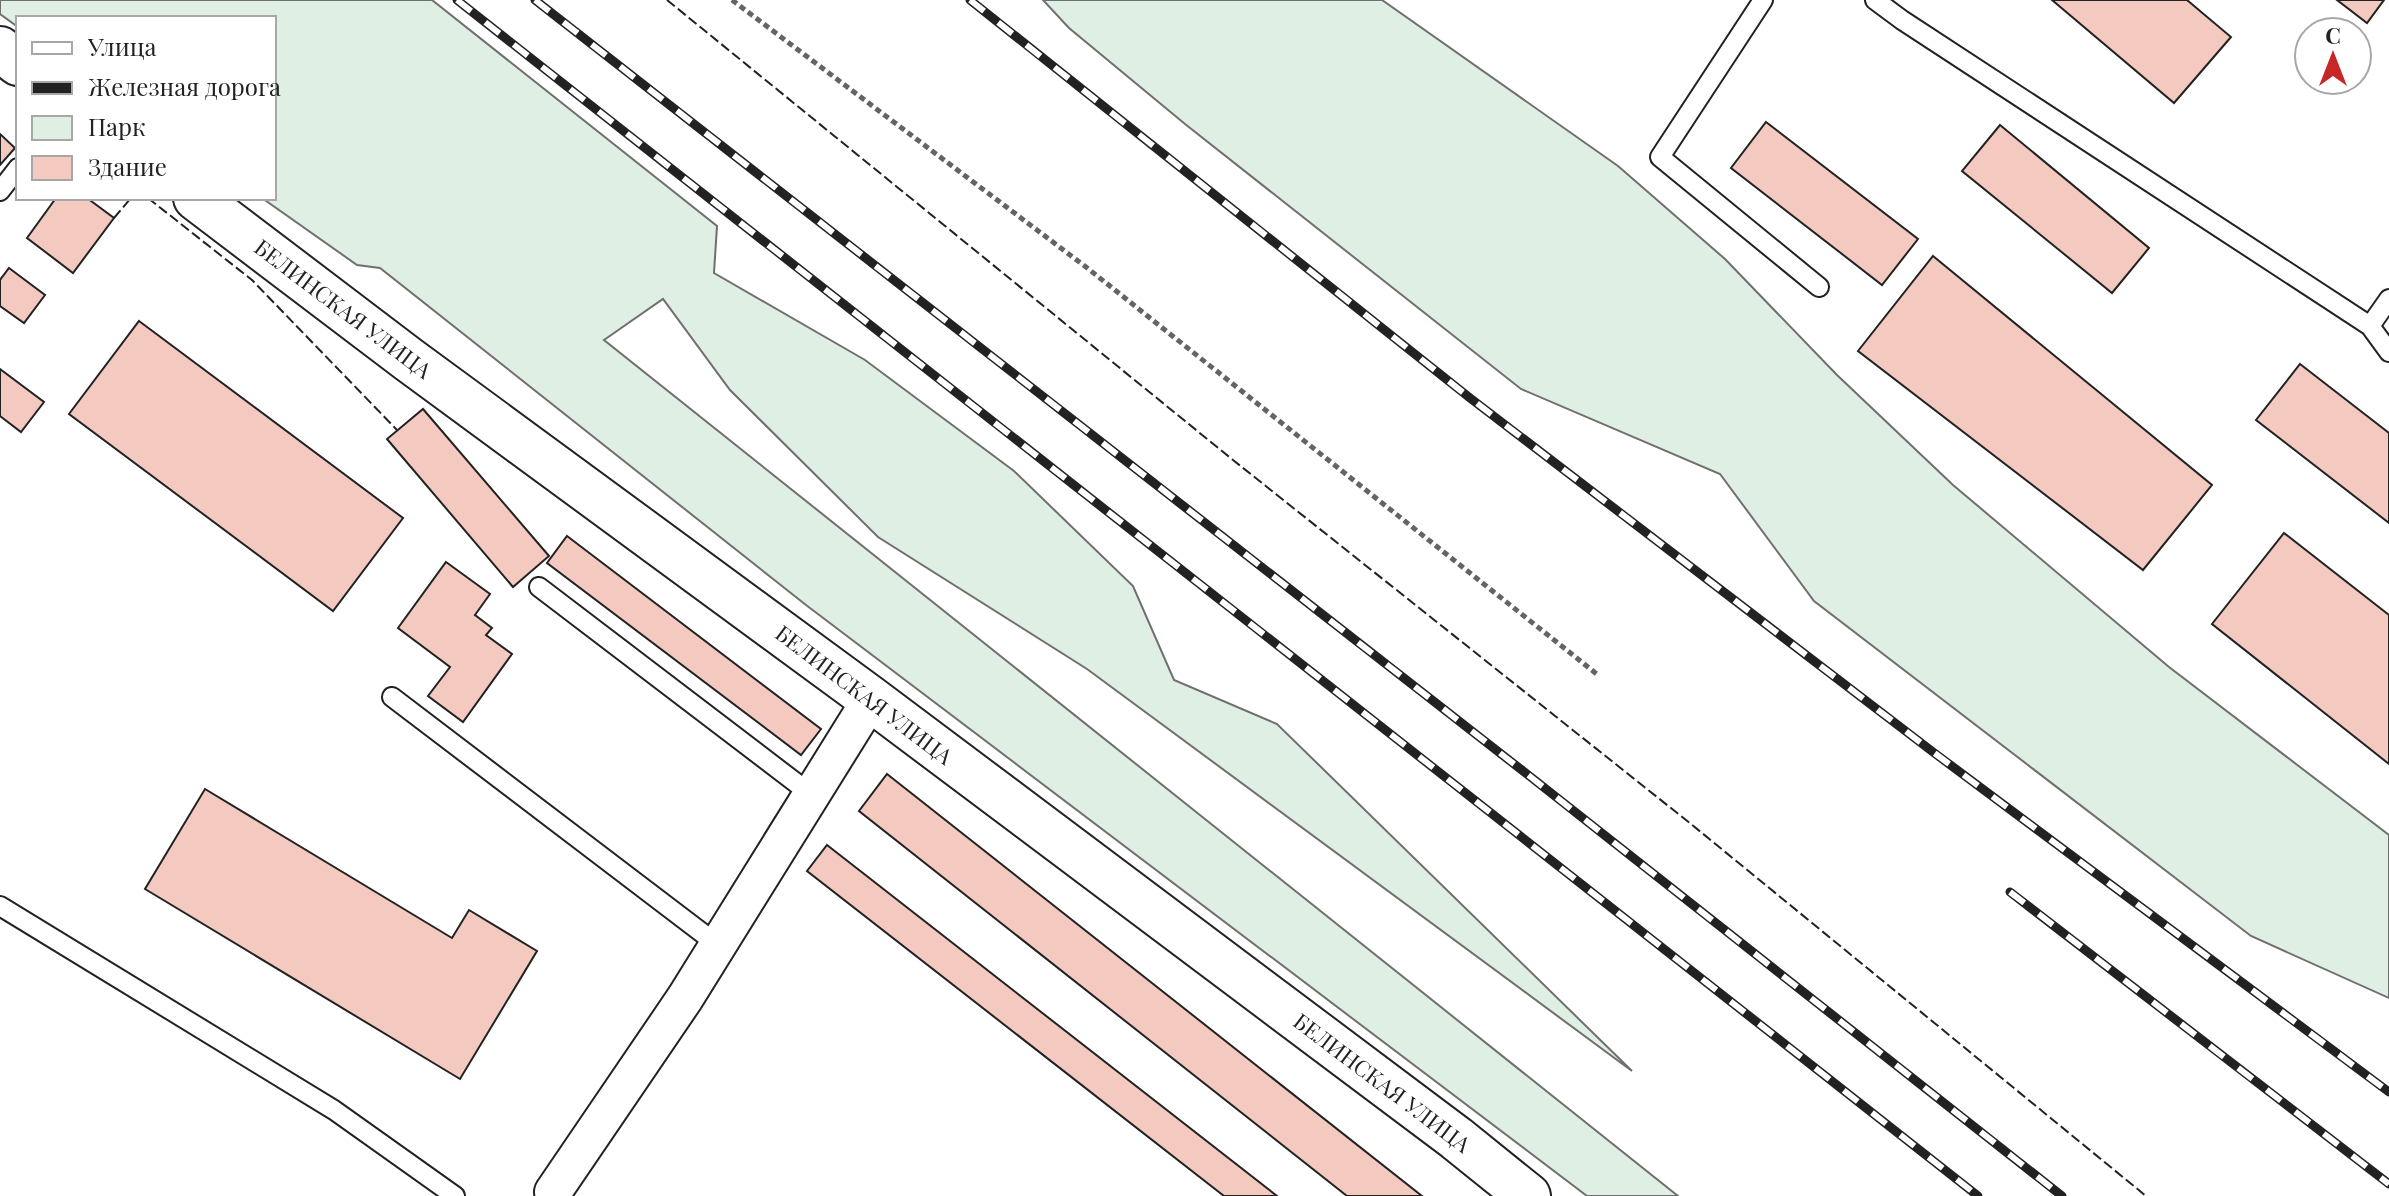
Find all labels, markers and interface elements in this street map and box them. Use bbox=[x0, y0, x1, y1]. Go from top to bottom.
legend bbox=[16, 16, 276, 200]
north arrow bbox=[2293, 16, 2373, 96]
text: С bbox=[2325, 20, 2341, 50]
text: Улица bbox=[87, 30, 157, 62]
text: Железная дорога bbox=[88, 70, 281, 102]
text: Парк bbox=[88, 110, 146, 142]
text: Здание bbox=[88, 150, 167, 182]
street label: БЕЛИНСКАЯ УЛИЦА bbox=[249, 232, 438, 385]
street label: БЕЛИНСКАЯ УЛИЦА bbox=[770, 618, 959, 771]
street label: БЕЛИНСКАЯ УЛИЦА bbox=[1288, 1006, 1477, 1159]

